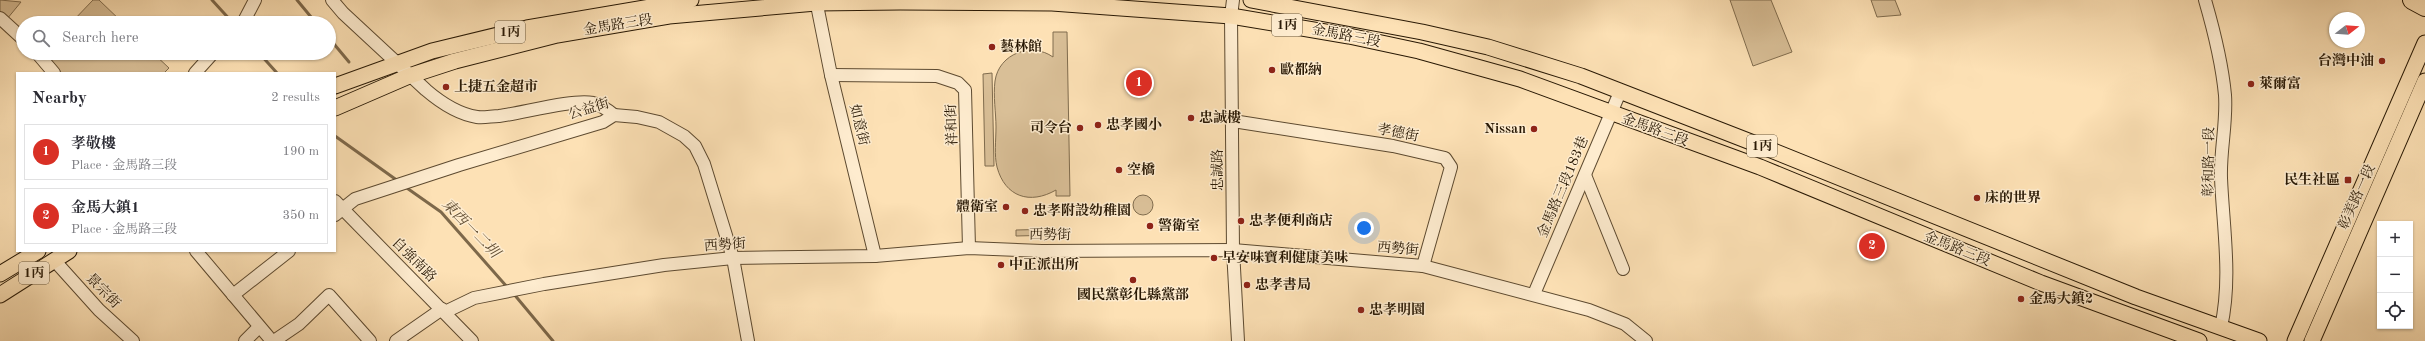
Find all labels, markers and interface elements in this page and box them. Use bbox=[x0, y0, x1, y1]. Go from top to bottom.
street label: 金馬路三段 bbox=[582, 12, 654, 37]
north arrow bbox=[2329, 12, 2365, 48]
road number: 1丙 bbox=[1272, 14, 1302, 36]
search box bbox=[16, 16, 336, 60]
road number: 1丙 bbox=[495, 21, 525, 43]
street label: 金馬路三段 bbox=[1310, 21, 1382, 50]
icon: search bbox=[30, 27, 52, 49]
text: Search here bbox=[62, 31, 139, 46]
place label: 藝林館 bbox=[1000, 38, 1042, 54]
marker: 藝林館 bbox=[987, 42, 997, 52]
place label: 台灣中油 bbox=[2318, 52, 2374, 68]
marker: 台灣中油 bbox=[2377, 56, 2387, 66]
place label: 歐都納 bbox=[1280, 62, 1322, 77]
marker: 歐都納 bbox=[1267, 65, 1277, 75]
pin: 1 bbox=[1126, 68, 1152, 98]
place label: 萊爾富 bbox=[2259, 75, 2301, 91]
place label: 上捷五金超市 bbox=[454, 78, 538, 94]
marker: 萊爾富 bbox=[2246, 79, 2256, 89]
marker: 上捷五金超市 bbox=[441, 82, 451, 92]
text: Nearby bbox=[32, 90, 87, 107]
text: 2 results bbox=[271, 91, 320, 104]
street label: 公益街 bbox=[567, 95, 611, 122]
street label: 如意街 bbox=[847, 102, 873, 147]
street label: 祥和街 bbox=[943, 104, 960, 146]
place label: 忠誠樓 bbox=[1199, 109, 1241, 125]
street label: 金馬路三段 bbox=[1620, 111, 1691, 149]
marker: 忠誠樓 bbox=[1186, 113, 1196, 123]
place label: 忠孝國小 bbox=[1106, 117, 1162, 132]
place label: 司令台 bbox=[1030, 120, 1072, 135]
marker: 忠孝國小 bbox=[1093, 120, 1103, 130]
street label: 孝德街 bbox=[1376, 121, 1420, 144]
place label: Nissan bbox=[1484, 122, 1526, 136]
marker: 司令台 bbox=[1075, 123, 1085, 133]
marker: Nissan bbox=[1529, 124, 1539, 134]
street label: 彰和路一段 bbox=[2200, 127, 2217, 197]
street label: 金馬路三段183巷 bbox=[1534, 134, 1591, 240]
road number: 1丙 bbox=[1747, 135, 1777, 157]
text: 孝敬樓 bbox=[71, 137, 116, 152]
text: 1 bbox=[42, 145, 50, 158]
text: 190 m bbox=[282, 145, 319, 158]
street label: 忠誠路 bbox=[1210, 149, 1225, 191]
text: Place · 金馬路三段 bbox=[71, 159, 177, 172]
place label: 空橋 bbox=[1127, 162, 1155, 177]
street label: 彰美路一段 bbox=[2335, 162, 2378, 232]
marker: 空橋 bbox=[1114, 165, 1124, 175]
place label: 民生社區 bbox=[2284, 172, 2340, 187]
marker: 民生社區 bbox=[2343, 175, 2353, 185]
place label: 床的世界 bbox=[1985, 189, 2041, 205]
marker: 床的世界 bbox=[1972, 193, 1982, 203]
water label: 東西一二圳 bbox=[439, 195, 505, 263]
place label: 體衛室 bbox=[956, 198, 998, 214]
text: 金馬大鎮1 bbox=[71, 201, 140, 216]
marker: 體衛室 bbox=[1001, 202, 1011, 212]
place label: 忠孝附設幼稚園 bbox=[1033, 202, 1131, 218]
marker: 忠孝附設幼稚園 bbox=[1020, 206, 1030, 216]
text: 2 bbox=[42, 209, 50, 222]
text: 350 m bbox=[282, 209, 319, 222]
place label: 忠孝便利商店 bbox=[1249, 212, 1333, 228]
marker: 忠孝便利商店 bbox=[1236, 216, 1246, 226]
place label: 警衛室 bbox=[1158, 217, 1200, 233]
your location bbox=[1354, 218, 1374, 238]
marker: 警衛室 bbox=[1145, 221, 1155, 231]
map controls bbox=[2377, 221, 2413, 329]
button: + bbox=[2377, 221, 2413, 257]
text: Place · 金馬路三段 bbox=[71, 223, 177, 236]
street label: 西勢街 bbox=[1029, 227, 1071, 242]
street label: 金馬路三段 bbox=[1922, 228, 1992, 269]
pin: 2 bbox=[1859, 231, 1885, 261]
street label: 自強南路 bbox=[389, 235, 439, 285]
street label: 西勢街 bbox=[703, 236, 746, 253]
street label: 西勢街 bbox=[1376, 239, 1420, 258]
place label: 早安味寶利健康美味 bbox=[1222, 249, 1349, 265]
marker: 早安味寶利健康美味 bbox=[1209, 253, 1219, 263]
place label: 中正派出所 bbox=[1009, 257, 1079, 272]
button: − bbox=[2377, 257, 2413, 293]
marker: 中正派出所 bbox=[996, 260, 1006, 270]
road number: 1丙 bbox=[19, 262, 49, 284]
street label: 景宗街 bbox=[83, 270, 123, 311]
marker: 國民黨彰化縣黨部 bbox=[1128, 275, 1138, 285]
place label: 忠孝書局 bbox=[1255, 277, 1311, 292]
marker: 忠孝書局 bbox=[1242, 280, 1252, 290]
place label: 國民黨彰化縣黨部 bbox=[1077, 286, 1189, 302]
place label: 金馬大鎮2 bbox=[2029, 291, 2093, 306]
button: locate bbox=[2377, 293, 2413, 329]
marker: 金馬大鎮2 bbox=[2016, 294, 2026, 304]
place label: 忠孝明園 bbox=[1369, 302, 1425, 317]
marker: 忠孝明園 bbox=[1356, 305, 1366, 315]

